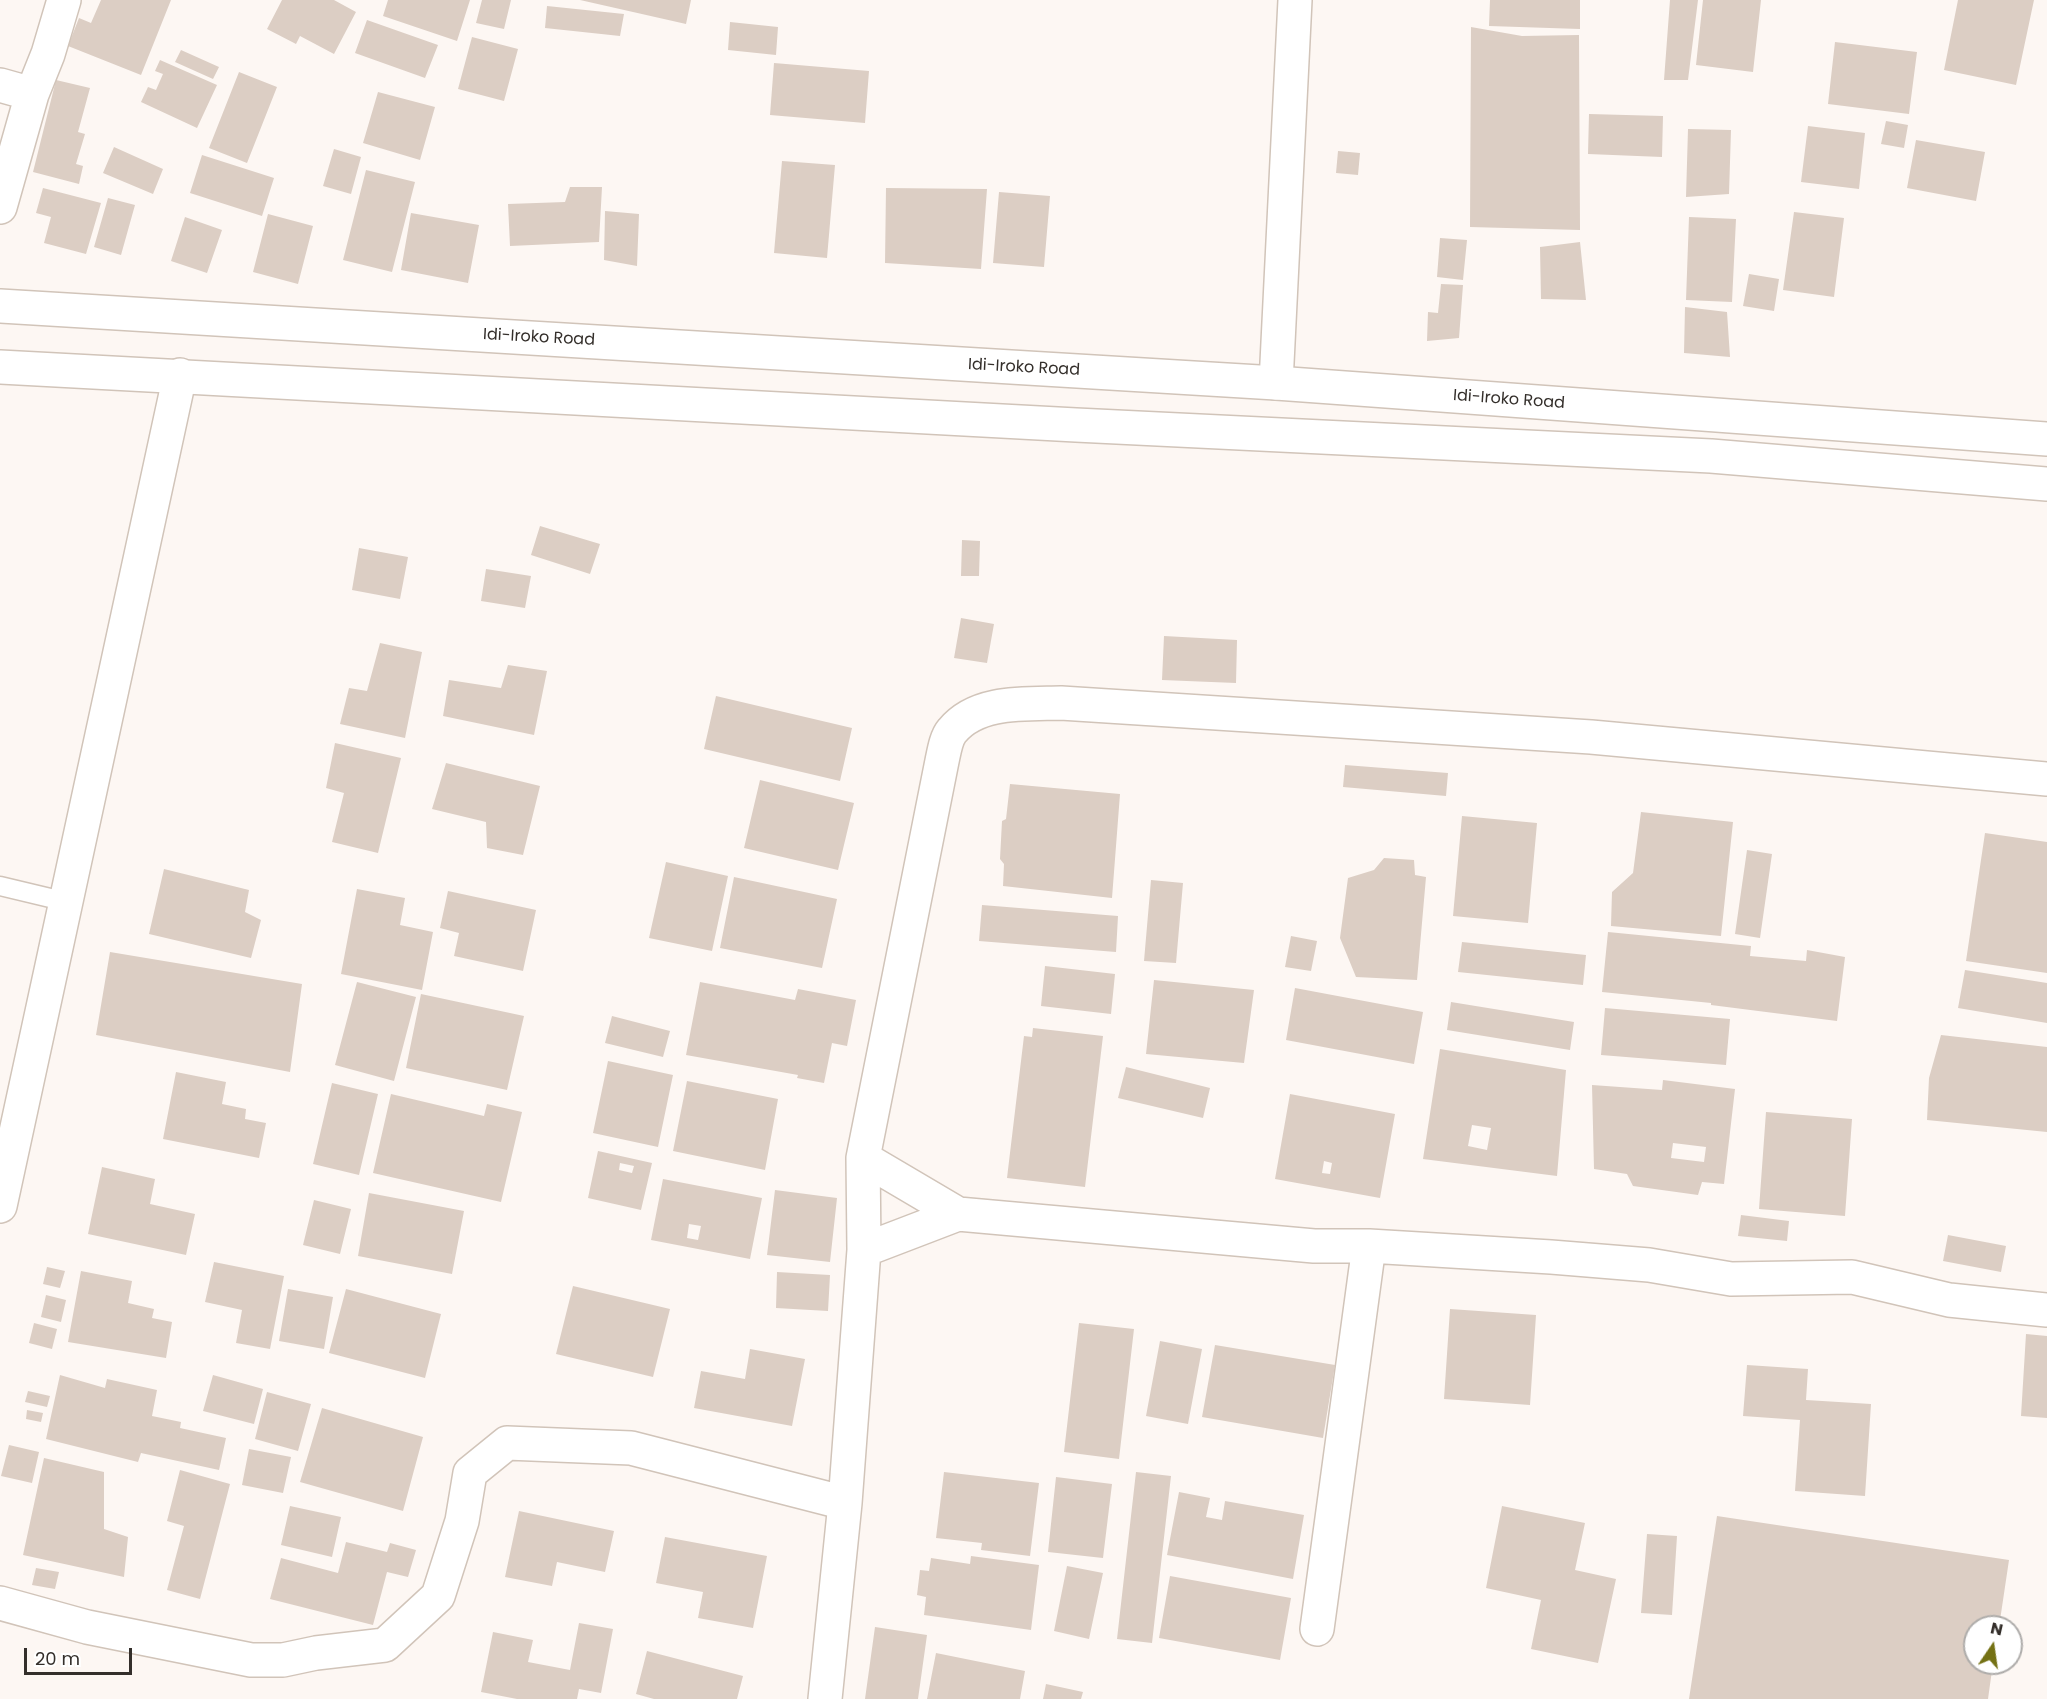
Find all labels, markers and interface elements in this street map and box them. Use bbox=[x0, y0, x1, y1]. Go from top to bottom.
street label: Idi-Iroko Road bbox=[483, 325, 595, 351]
street label: Idi-Iroko Road bbox=[968, 355, 1080, 381]
street label: Idi-Iroko Road bbox=[1452, 387, 1566, 413]
north arrow bbox=[1963, 1615, 2023, 1675]
text: N bbox=[1988, 1616, 2005, 1641]
scale bar bbox=[27, 1636, 135, 1674]
text: 20 m bbox=[35, 1646, 80, 1671]

